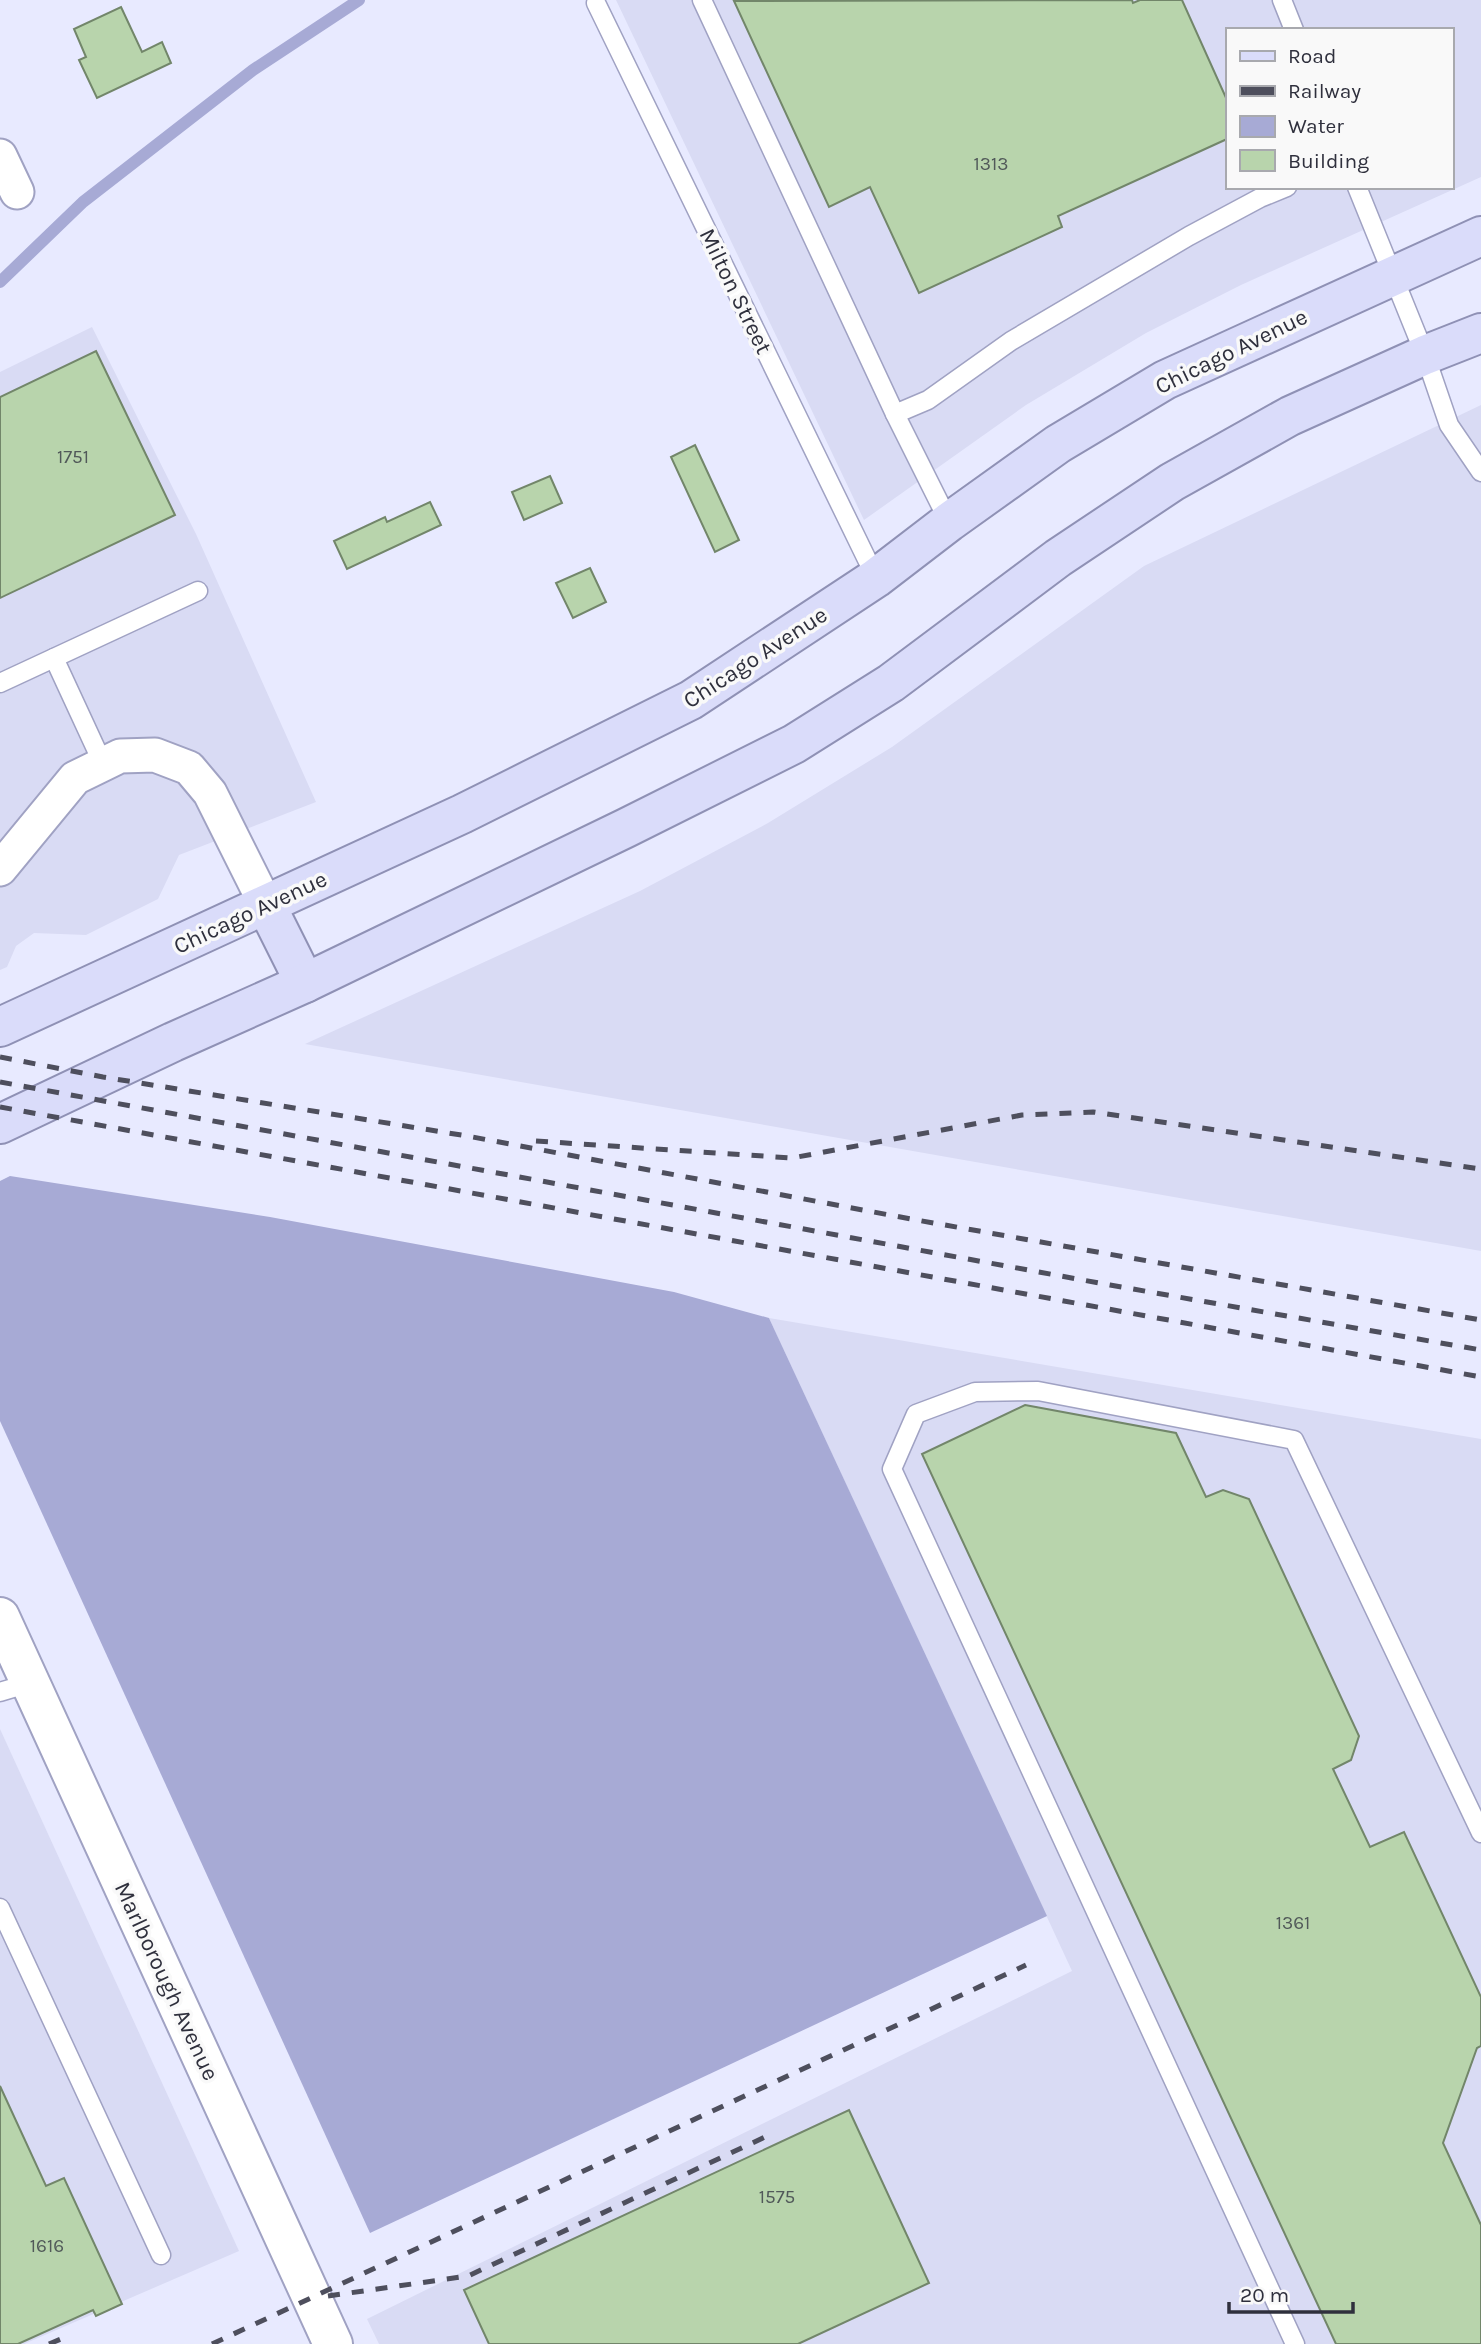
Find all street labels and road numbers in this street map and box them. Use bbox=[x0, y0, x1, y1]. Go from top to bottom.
street label: Milton Street bbox=[694, 224, 778, 359]
street label: Chicago Avenue bbox=[1151, 303, 1312, 400]
street label: Chicago Avenue bbox=[678, 601, 832, 714]
street label: Chicago Avenue bbox=[169, 865, 331, 960]
street label: Marlborough Avenue bbox=[109, 1878, 224, 2085]

